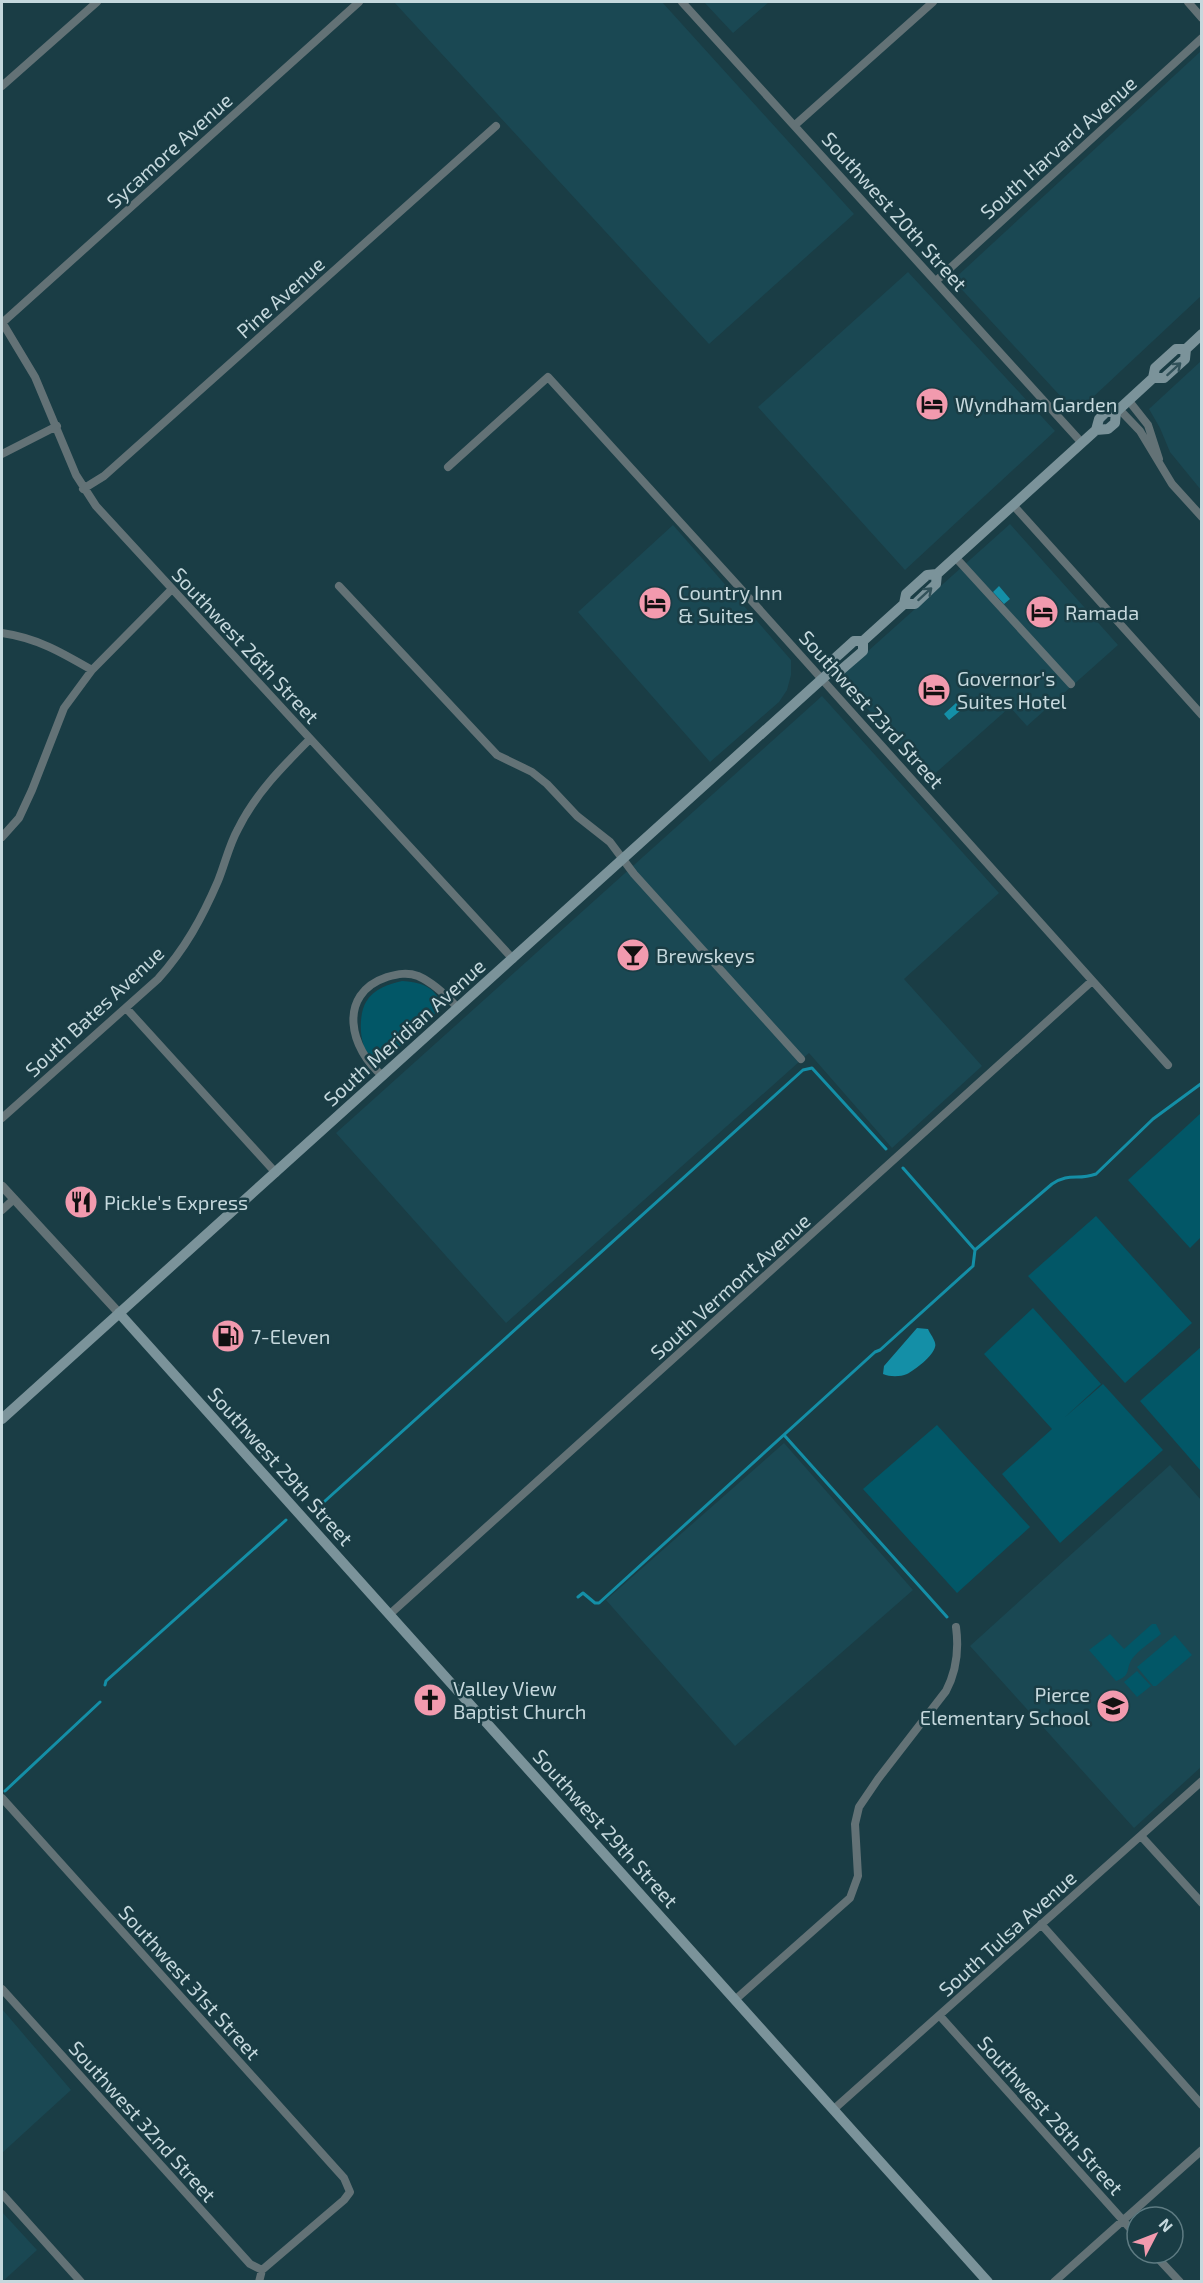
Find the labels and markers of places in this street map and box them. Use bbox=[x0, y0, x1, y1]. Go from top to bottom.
hotel icon: Wyndham Garden bbox=[914, 386, 950, 422]
place label: Wyndham Garden bbox=[955, 392, 1117, 416]
place label: Country Inn & Suites bbox=[678, 580, 783, 627]
hotel icon: Country Inn & Suites bbox=[637, 585, 673, 621]
hotel icon: Ramada bbox=[1024, 594, 1060, 630]
place label: Ramada bbox=[1065, 600, 1139, 624]
place label: Governor's Suites Hotel bbox=[957, 666, 1067, 713]
hotel icon: Governor's Suites Hotel bbox=[916, 672, 952, 708]
bar icon: Brewskeys bbox=[615, 937, 651, 973]
place label: Brewskeys bbox=[656, 943, 755, 967]
restaurant icon: Pickle's Express bbox=[63, 1184, 99, 1220]
place label: Pickle's Express bbox=[104, 1190, 248, 1214]
fuel station icon: 7-Eleven bbox=[210, 1318, 246, 1354]
place label: 7-Eleven bbox=[251, 1324, 330, 1348]
place label: Valley View Baptist Church bbox=[453, 1676, 586, 1723]
church icon: Valley View Baptist Church bbox=[412, 1682, 448, 1718]
place label: Pierce Elementary School bbox=[920, 1682, 1090, 1729]
school or university icon: Pierce Elementary School bbox=[1095, 1688, 1131, 1724]

